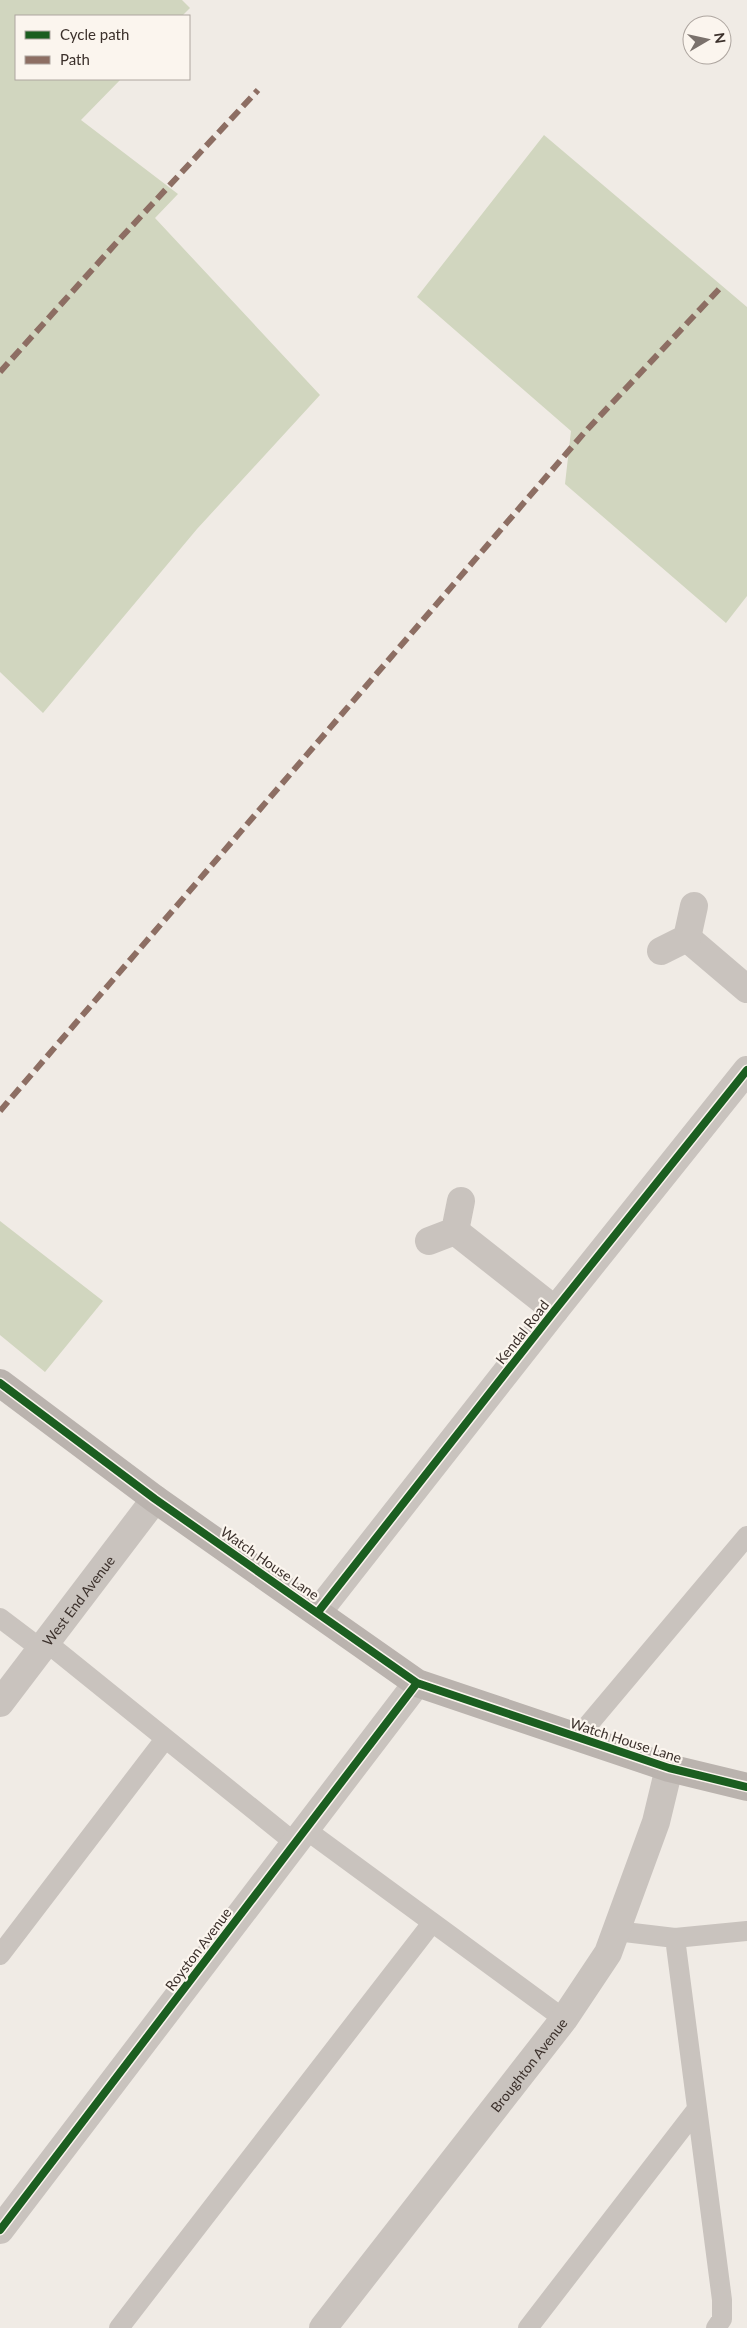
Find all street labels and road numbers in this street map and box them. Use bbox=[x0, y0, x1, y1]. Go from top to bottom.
street label: Kendal Road bbox=[492, 1297, 552, 1367]
street label: Watch House Lane bbox=[218, 1523, 322, 1603]
street label: West End Avenue bbox=[38, 1552, 118, 1649]
street label: Watch House Lane bbox=[568, 1714, 684, 1766]
street label: Royston Avenue bbox=[161, 1904, 235, 1994]
street label: Broughton Avenue bbox=[486, 2014, 570, 2115]

